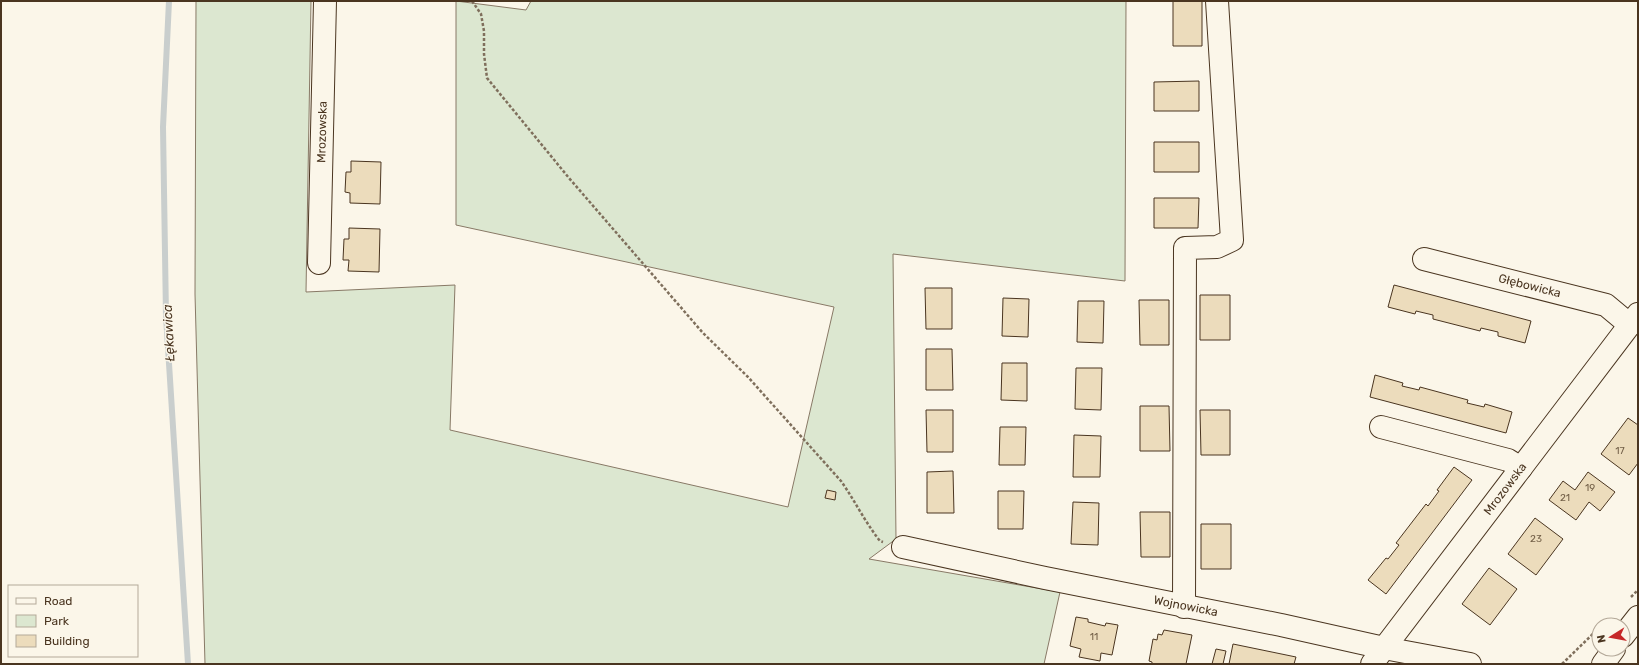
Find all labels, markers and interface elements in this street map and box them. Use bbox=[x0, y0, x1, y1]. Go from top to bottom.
street label: Mrozowska bbox=[314, 101, 330, 163]
street label: Głębowicka bbox=[1497, 271, 1562, 300]
water label: Łękawica bbox=[159, 304, 177, 362]
house number: 17 bbox=[1615, 445, 1625, 457]
street label: Mrozowska bbox=[1481, 460, 1529, 518]
house number: 19 bbox=[1585, 482, 1595, 494]
house number: 21 bbox=[1560, 492, 1570, 504]
house number: 23 bbox=[1530, 533, 1542, 545]
legend bbox=[8, 585, 138, 657]
street label: Wojnowicka bbox=[1153, 593, 1219, 619]
text: Road bbox=[44, 594, 72, 608]
text: Park bbox=[44, 614, 70, 628]
north arrow bbox=[1591, 617, 1631, 657]
house number: 11 bbox=[1090, 631, 1098, 643]
text: Building bbox=[44, 634, 90, 648]
text: N bbox=[1595, 634, 1609, 644]

